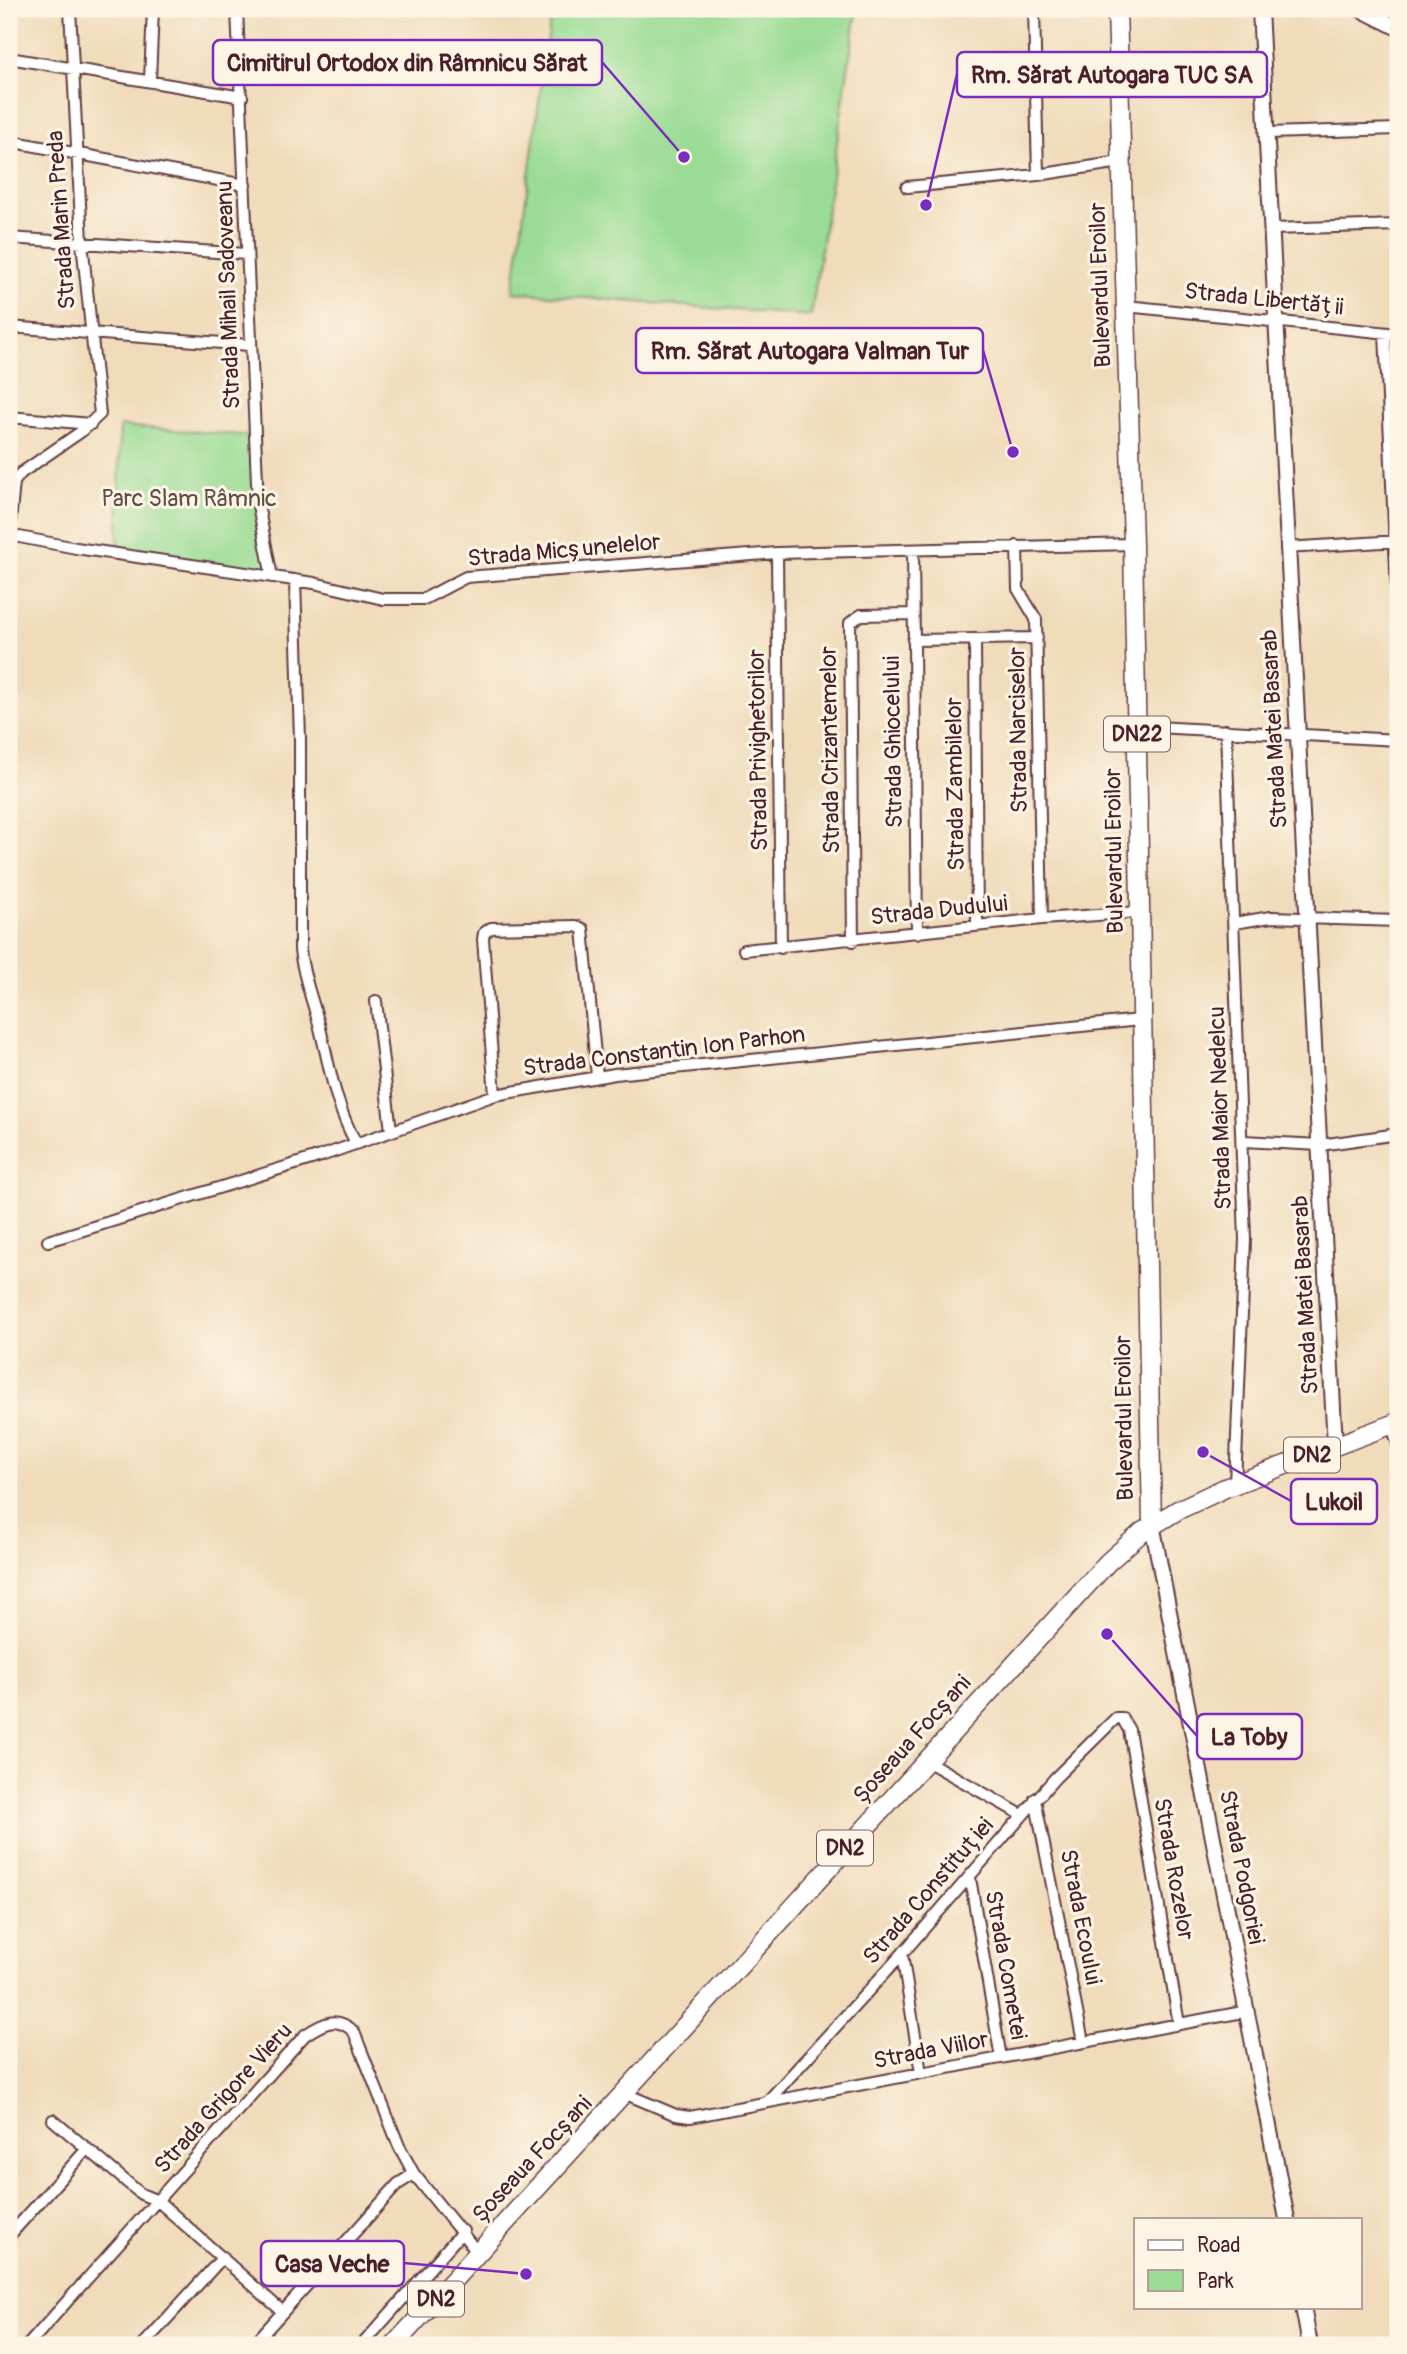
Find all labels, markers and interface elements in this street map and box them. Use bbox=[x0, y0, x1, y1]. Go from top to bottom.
callout: Cimitirul Ortodox din Râmnicu Sărat bbox=[213, 40, 602, 85]
text: Cimitirul Ortodox din Râmnicu Sărat bbox=[227, 49, 589, 78]
callout: Rm. Sărat Autogara TUC SA bbox=[957, 52, 1267, 97]
text: Rm. Sărat Autogara TUC SA bbox=[971, 61, 1253, 90]
street label: Strada Marin Preda bbox=[40, 130, 82, 310]
street label: Strada Mihail Sadoveanu bbox=[210, 180, 246, 410]
street label: Bulevardul Eroilor bbox=[1083, 202, 1117, 368]
street label: Strada Libertății bbox=[1183, 276, 1345, 322]
callout: Rm. Sărat Autogara Valman Tur bbox=[636, 328, 983, 373]
text: Rm. Sărat Autogara Valman Tur bbox=[651, 337, 970, 366]
park label: Parc Slam Râmnic bbox=[101, 484, 277, 513]
street label: Strada Micșunelelor bbox=[466, 527, 662, 573]
street label: Strada Matei Basarab bbox=[1254, 629, 1294, 829]
street label: Strada Crizantemelor bbox=[814, 646, 846, 854]
street label: Strada Narciselor bbox=[1002, 647, 1034, 813]
street label: Strada Privighetorilor bbox=[742, 649, 774, 851]
street label: Strada Ghiocelului bbox=[877, 656, 909, 828]
street label: Strada Zambilelor bbox=[939, 697, 971, 871]
road number: DN22 bbox=[1104, 716, 1170, 752]
street label: Bulevardul Eroilor bbox=[1098, 768, 1130, 934]
street label: Strada Dudului bbox=[869, 888, 1009, 932]
street label: Strada Maior Nedelcu bbox=[1202, 1006, 1238, 1210]
street label: Strada Constantin Ion Parhon bbox=[521, 1019, 807, 1083]
street label: Strada Matei Basarab bbox=[1285, 1195, 1325, 1395]
street label: Bulevardul Eroilor bbox=[1108, 1335, 1140, 1501]
road number: DN2 bbox=[1284, 1438, 1340, 1472]
callout: Lukoil bbox=[1291, 1479, 1377, 1524]
text: Lukoil bbox=[1305, 1488, 1363, 1517]
street label: Șoseaua Focșani bbox=[847, 1669, 977, 1809]
callout: La Toby bbox=[1197, 1714, 1302, 1759]
text: La Toby bbox=[1210, 1723, 1288, 1752]
street label: Strada Podgoriei bbox=[1213, 1787, 1271, 1947]
street label: Strada Rozelor bbox=[1147, 1796, 1201, 1942]
street label: Strada Constituției bbox=[856, 1812, 1000, 1970]
road number: DN2 bbox=[817, 1830, 873, 1866]
street label: Strada Ecoului bbox=[1054, 1847, 1108, 1987]
street label: Strada Cometei bbox=[979, 1888, 1033, 2042]
street label: Strada Grigore Vieru bbox=[148, 2017, 298, 2179]
street label: Strada Viilor bbox=[871, 2025, 991, 2075]
street label: Șoseaua Focșani bbox=[466, 2090, 598, 2228]
legend bbox=[1134, 2218, 1362, 2308]
text: Road bbox=[1197, 2232, 1241, 2259]
callout: Casa Veche bbox=[261, 2241, 404, 2286]
text: Casa Veche bbox=[275, 2250, 390, 2279]
text: Park bbox=[1197, 2268, 1234, 2295]
road number: DN2 bbox=[408, 2282, 464, 2316]

